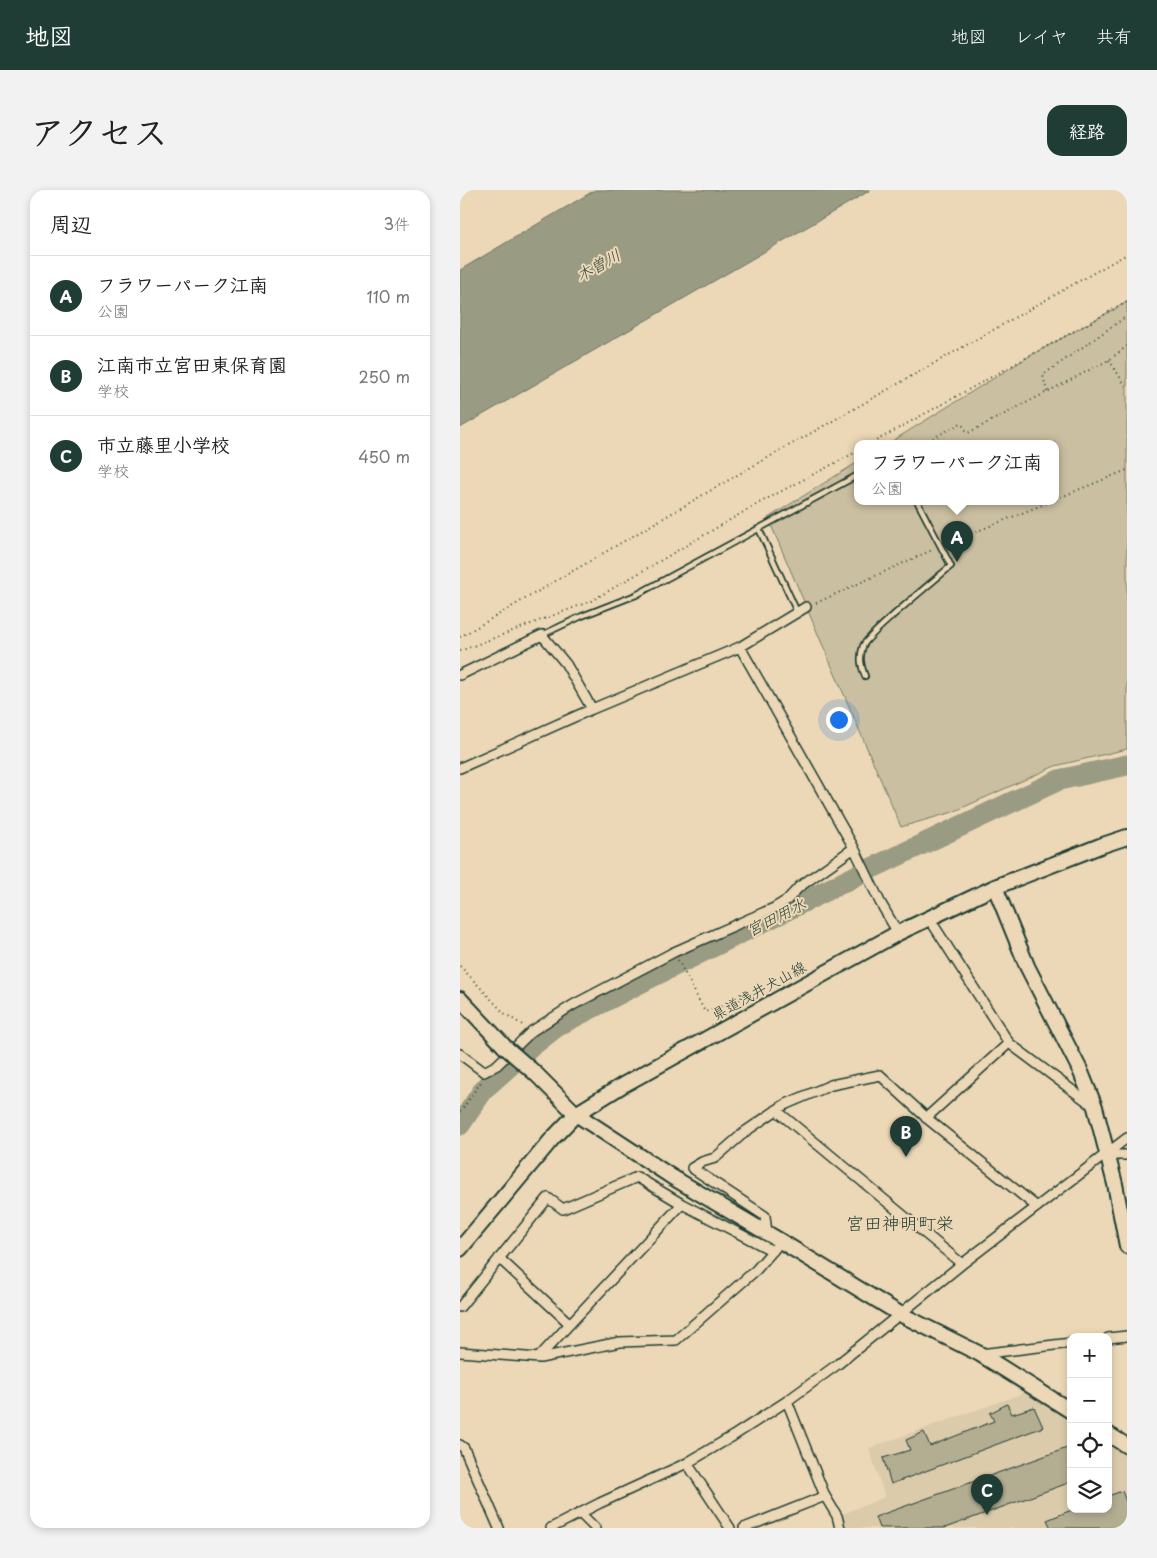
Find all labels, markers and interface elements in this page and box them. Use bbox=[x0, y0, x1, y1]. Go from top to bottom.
text: 地図 bbox=[25, 17, 73, 53]
text: 地図 bbox=[951, 22, 987, 49]
text: レイヤ bbox=[1015, 22, 1068, 49]
text: 共有 bbox=[1096, 22, 1132, 49]
text: アクセス bbox=[30, 104, 168, 157]
button: 経路 bbox=[1047, 105, 1127, 156]
text: 周辺 bbox=[50, 207, 92, 239]
text: 3件 bbox=[383, 211, 410, 235]
water label: 木曽川 bbox=[571, 242, 624, 286]
text: フラワーパーク江南 bbox=[97, 270, 268, 298]
text: A bbox=[60, 284, 72, 308]
text: 110 m bbox=[367, 284, 410, 308]
text: 公園 bbox=[97, 298, 129, 322]
text: 江南市立宮田東保育園 bbox=[97, 350, 287, 378]
text: B bbox=[61, 364, 71, 388]
text: 250 m bbox=[359, 364, 410, 388]
text: 学校 bbox=[97, 378, 129, 402]
text: 市立藤里小学校 bbox=[97, 430, 230, 458]
popup bbox=[854, 440, 1059, 505]
text: C bbox=[60, 444, 72, 468]
text: 450 m bbox=[358, 444, 410, 468]
text: フラワーパーク江南 bbox=[871, 447, 1042, 475]
text: 学校 bbox=[97, 458, 129, 482]
text: 公園 bbox=[871, 475, 903, 499]
pin: A bbox=[941, 521, 973, 562]
your location bbox=[826, 707, 852, 733]
water label: 宮田用水 bbox=[742, 891, 810, 941]
street label: 県道浅井犬山線 bbox=[707, 954, 810, 1025]
pin: B bbox=[890, 1116, 922, 1157]
district label: 宮田神明町栄 bbox=[846, 1209, 954, 1236]
map controls bbox=[1067, 1333, 1112, 1513]
button: + bbox=[1067, 1333, 1112, 1378]
button: − bbox=[1067, 1378, 1112, 1423]
button: locate bbox=[1067, 1423, 1112, 1468]
button: layers bbox=[1067, 1468, 1112, 1513]
pin: C bbox=[971, 1474, 1003, 1515]

